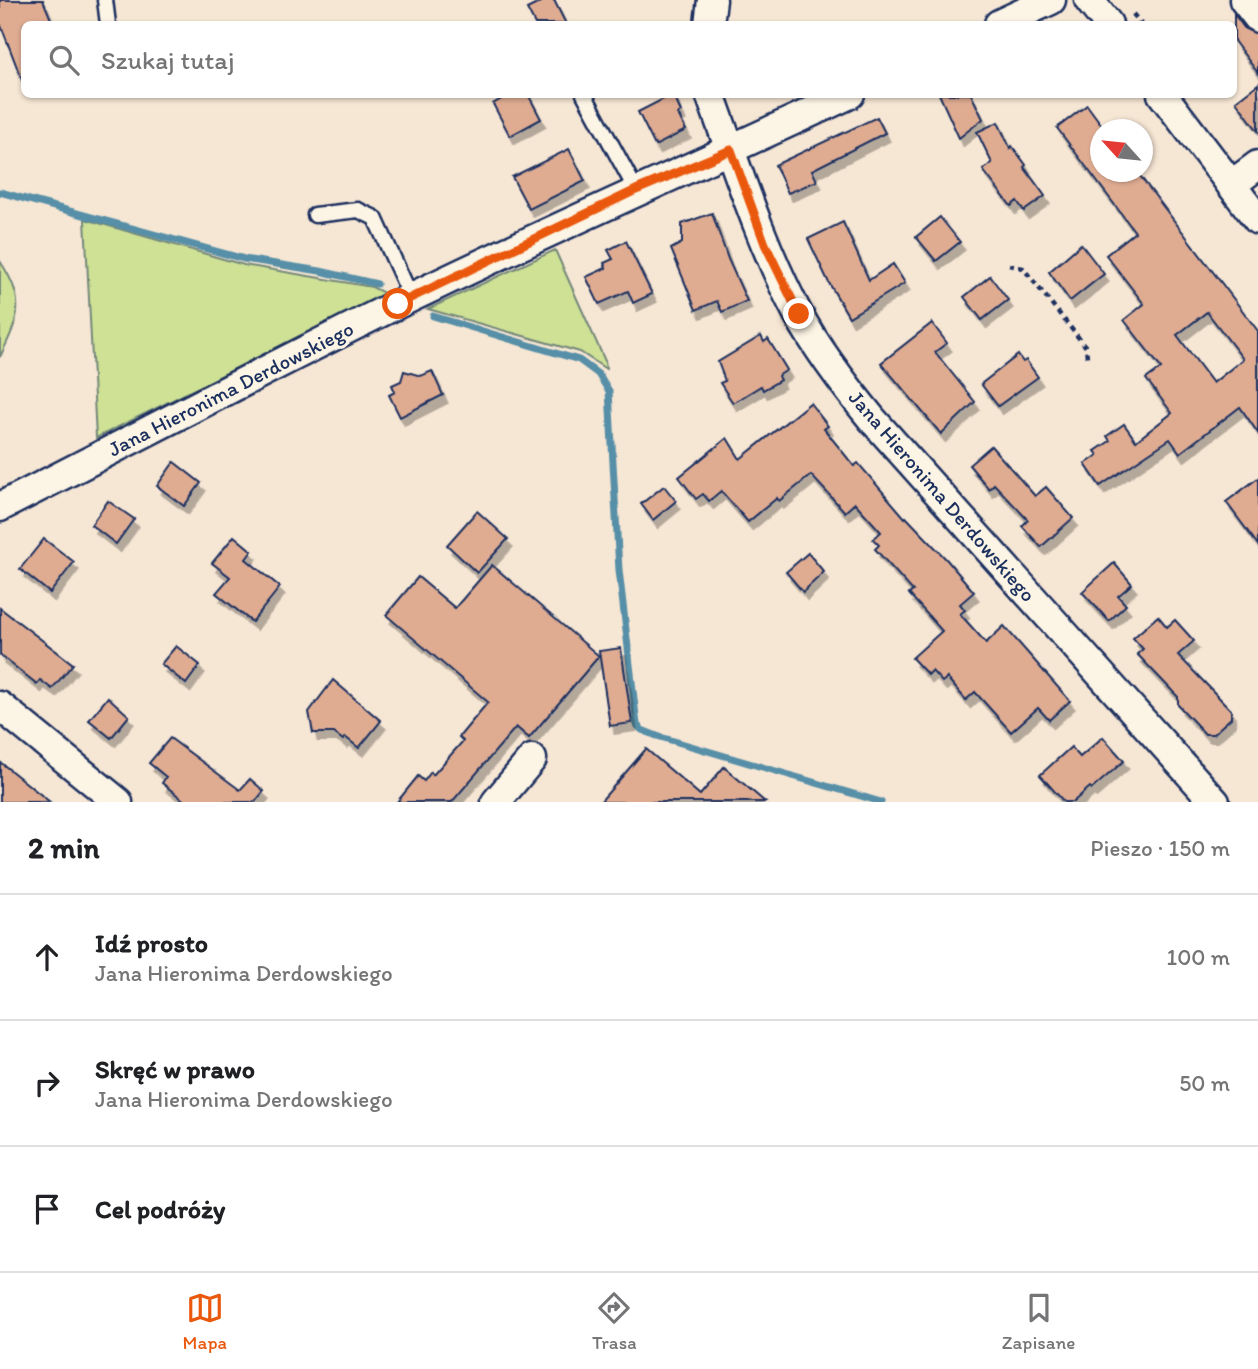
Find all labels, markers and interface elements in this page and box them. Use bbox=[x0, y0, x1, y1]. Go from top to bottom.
search box bbox=[21, 21, 1237, 98]
icon: search bbox=[45, 41, 83, 79]
text: Szukaj tutaj bbox=[101, 44, 234, 76]
north arrow bbox=[1090, 119, 1153, 182]
route start bbox=[382, 288, 413, 319]
route end bbox=[783, 298, 814, 329]
street label: Jana Hieronima Derdowskiego bbox=[104, 316, 358, 461]
street label: Jana Hieronima Derdowskiego bbox=[844, 385, 1041, 606]
text: 2 min bbox=[28, 829, 99, 866]
text: Pieszo · 150 m bbox=[1090, 834, 1230, 862]
text: Idź prosto bbox=[95, 927, 208, 959]
icon: ahead bbox=[28, 938, 66, 976]
text: 100 m bbox=[1166, 943, 1230, 971]
text: Jana Hieronima Derdowskiego bbox=[95, 959, 393, 987]
text: Skręć w prawo bbox=[95, 1053, 255, 1085]
icon: right bbox=[28, 1064, 66, 1102]
text: 50 m bbox=[1179, 1069, 1230, 1097]
text: Jana Hieronima Derdowskiego bbox=[95, 1085, 393, 1113]
icon: arrive bbox=[28, 1190, 66, 1228]
text: Cel podróży bbox=[95, 1193, 225, 1225]
tab: Mapa bbox=[183, 1289, 227, 1354]
tab: Trasa bbox=[592, 1289, 636, 1354]
tab: Zapisane bbox=[1002, 1289, 1075, 1354]

